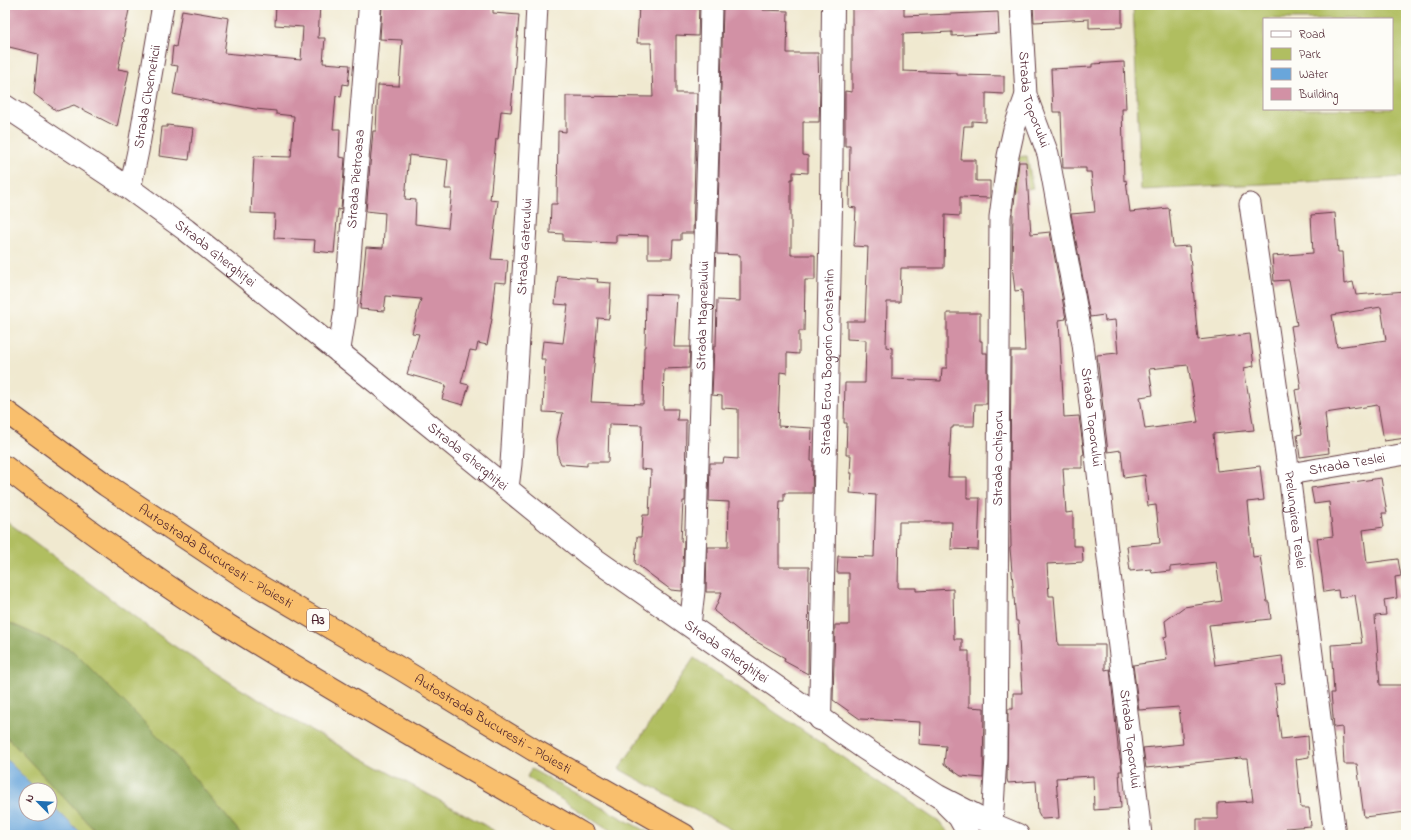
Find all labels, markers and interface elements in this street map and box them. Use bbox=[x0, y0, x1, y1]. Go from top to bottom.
legend bbox=[1263, 18, 1393, 110]
text: Road bbox=[1299, 26, 1325, 44]
street label: Strada Ciberneticii bbox=[128, 43, 166, 150]
text: Park bbox=[1299, 46, 1321, 64]
street label: Strada Toporului bbox=[1013, 51, 1055, 151]
text: Water bbox=[1299, 66, 1328, 84]
text: Building bbox=[1298, 86, 1338, 105]
street label: Strada Pietroasa bbox=[341, 129, 370, 229]
street label: Strada Gaterului bbox=[511, 198, 538, 296]
street label: Strada Gherghiței bbox=[170, 214, 261, 293]
street label: Strada Magneziului bbox=[690, 260, 715, 370]
street label: Strada Erou Bogorin Constantin bbox=[815, 269, 840, 455]
street label: Strada Toporului bbox=[1075, 367, 1108, 468]
street label: Strada Ochișoru bbox=[987, 410, 1009, 506]
street label: Strada Gherghiței bbox=[423, 417, 513, 496]
street label: Strada Teslei bbox=[1307, 447, 1387, 481]
street label: Prelungirea Teslei bbox=[1278, 470, 1311, 570]
street label: Autostrada Bucuresti - Ploiesti bbox=[134, 499, 297, 614]
road number: A3 bbox=[307, 609, 329, 631]
street label: Strada Gherghiței bbox=[680, 614, 773, 689]
street label: Autostrada Bucuresti - Ploiesti bbox=[410, 669, 575, 780]
street label: Strada Toporului bbox=[1114, 688, 1146, 789]
north arrow bbox=[18, 782, 58, 822]
text: N bbox=[21, 792, 39, 805]

